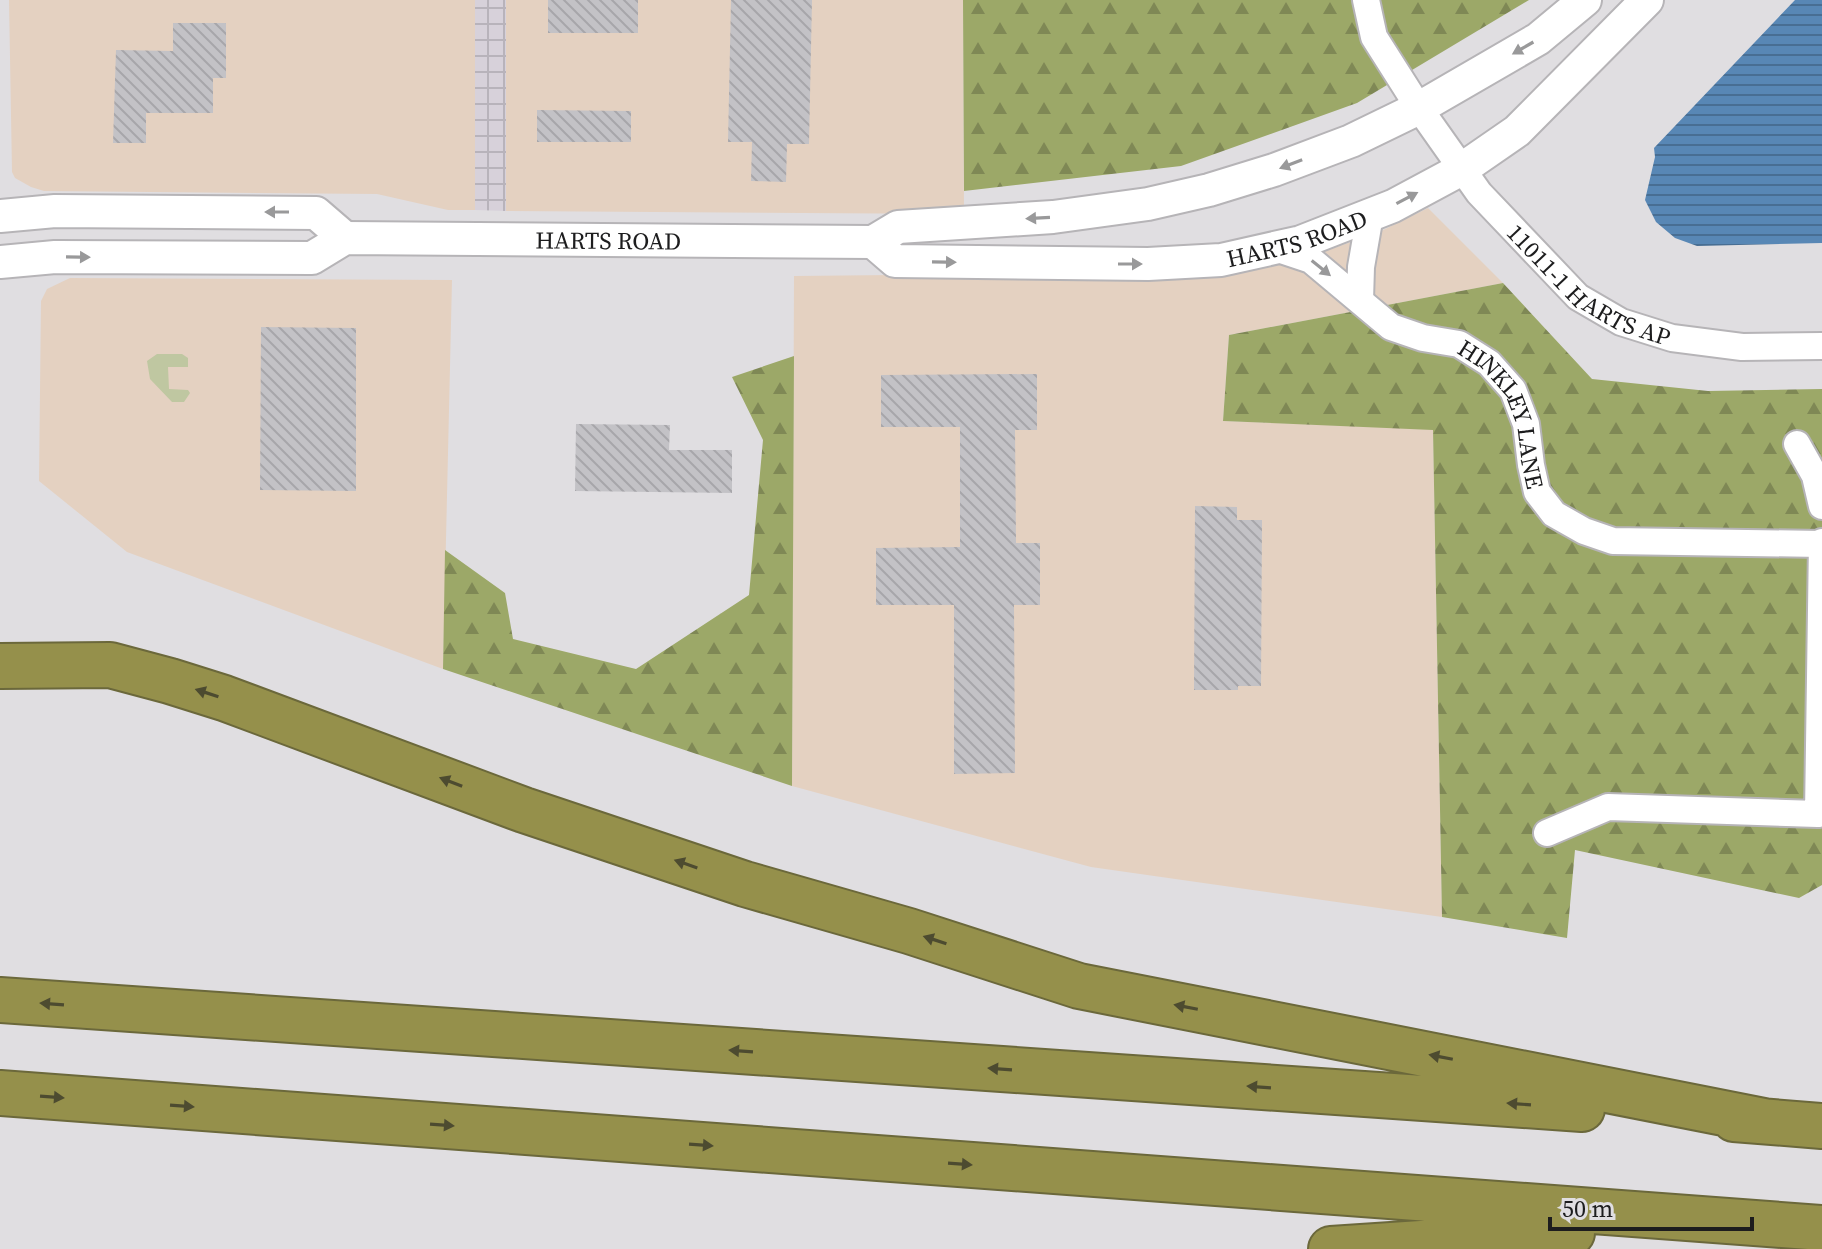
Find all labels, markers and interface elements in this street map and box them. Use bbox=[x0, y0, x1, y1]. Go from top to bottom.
one-way arrow bbox=[1512, 41, 1535, 55]
one-way arrow bbox=[1279, 158, 1303, 171]
one-way arrow bbox=[1396, 192, 1419, 205]
street label: HARTS ROAD bbox=[1223, 201, 1372, 275]
one-way arrow bbox=[264, 206, 289, 219]
one-way arrow bbox=[1025, 212, 1050, 225]
street label: 11011-1 HARTS AP bbox=[1500, 216, 1675, 353]
street label: HARTS ROAD bbox=[535, 223, 681, 257]
one-way arrow bbox=[66, 251, 91, 263]
one-way arrow bbox=[932, 256, 957, 268]
one-way arrow bbox=[1118, 258, 1143, 270]
one-way arrow bbox=[1311, 259, 1331, 276]
street label: HINKLEY LANE bbox=[1452, 331, 1552, 492]
one-way arrow bbox=[195, 686, 219, 698]
one-way arrow bbox=[439, 776, 463, 788]
one-way arrow bbox=[674, 858, 698, 870]
one-way arrow bbox=[922, 933, 946, 945]
one-way arrow bbox=[39, 997, 64, 1010]
one-way arrow bbox=[1173, 1000, 1198, 1012]
one-way arrow bbox=[728, 1044, 753, 1057]
one-way arrow bbox=[1428, 1050, 1453, 1063]
one-way arrow bbox=[987, 1062, 1012, 1075]
one-way arrow bbox=[1247, 1080, 1272, 1093]
one-way arrow bbox=[40, 1091, 65, 1104]
one-way arrow bbox=[1506, 1097, 1531, 1110]
one-way arrow bbox=[170, 1100, 195, 1113]
one-way arrow bbox=[430, 1119, 455, 1132]
one-way arrow bbox=[689, 1139, 714, 1152]
one-way arrow bbox=[948, 1158, 973, 1171]
scale bar bbox=[1550, 1181, 1752, 1231]
text: 50 m bbox=[1562, 1192, 1613, 1225]

